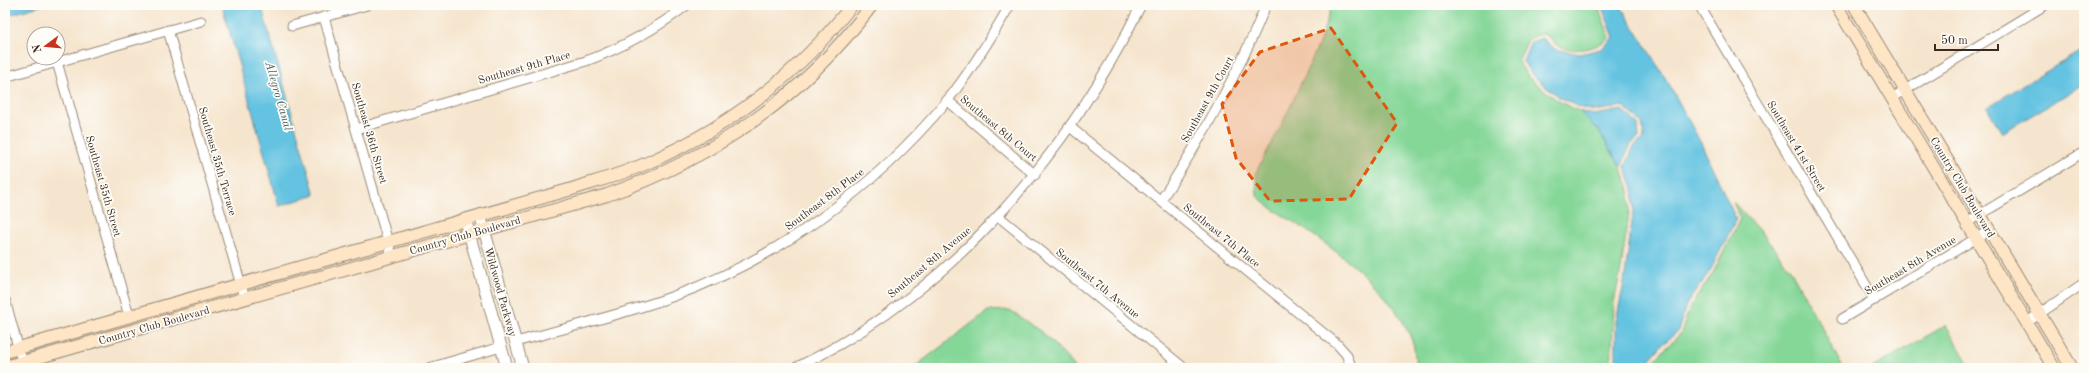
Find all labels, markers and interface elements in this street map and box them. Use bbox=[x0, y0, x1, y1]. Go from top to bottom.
north arrow bbox=[26, 26, 66, 66]
scale bar bbox=[1935, 26, 1998, 52]
text: 50 m bbox=[1941, 34, 1968, 47]
text: N bbox=[31, 42, 44, 54]
street label: Southeast 9th Place bbox=[477, 50, 572, 87]
street label: Southeast 9th Court bbox=[1180, 55, 1237, 145]
water label: Allegro Canal bbox=[262, 59, 294, 133]
street label: Southeast 36th Street bbox=[349, 81, 388, 186]
street label: Southeast 8th Court bbox=[958, 94, 1039, 164]
street label: Southeast 41st Street bbox=[1764, 99, 1827, 194]
street label: Southeast 35th Terrace bbox=[196, 106, 237, 217]
street label: Southeast 35th Street bbox=[83, 134, 122, 239]
street label: Country Club Boulevard bbox=[1927, 136, 1996, 240]
street label: Southeast 8th Place bbox=[784, 167, 866, 233]
street label: Southeast 7th Place bbox=[1181, 202, 1262, 270]
street label: Country Club Boulevard bbox=[409, 215, 522, 258]
street label: Southeast 8th Avenue bbox=[886, 225, 973, 301]
street label: Southeast 8th Avenue bbox=[1863, 235, 1958, 298]
street label: Wildwood Parkway bbox=[482, 246, 518, 339]
street label: Southeast 7th Avenue bbox=[1053, 247, 1141, 321]
street label: Country Club Boulevard bbox=[98, 305, 211, 348]

